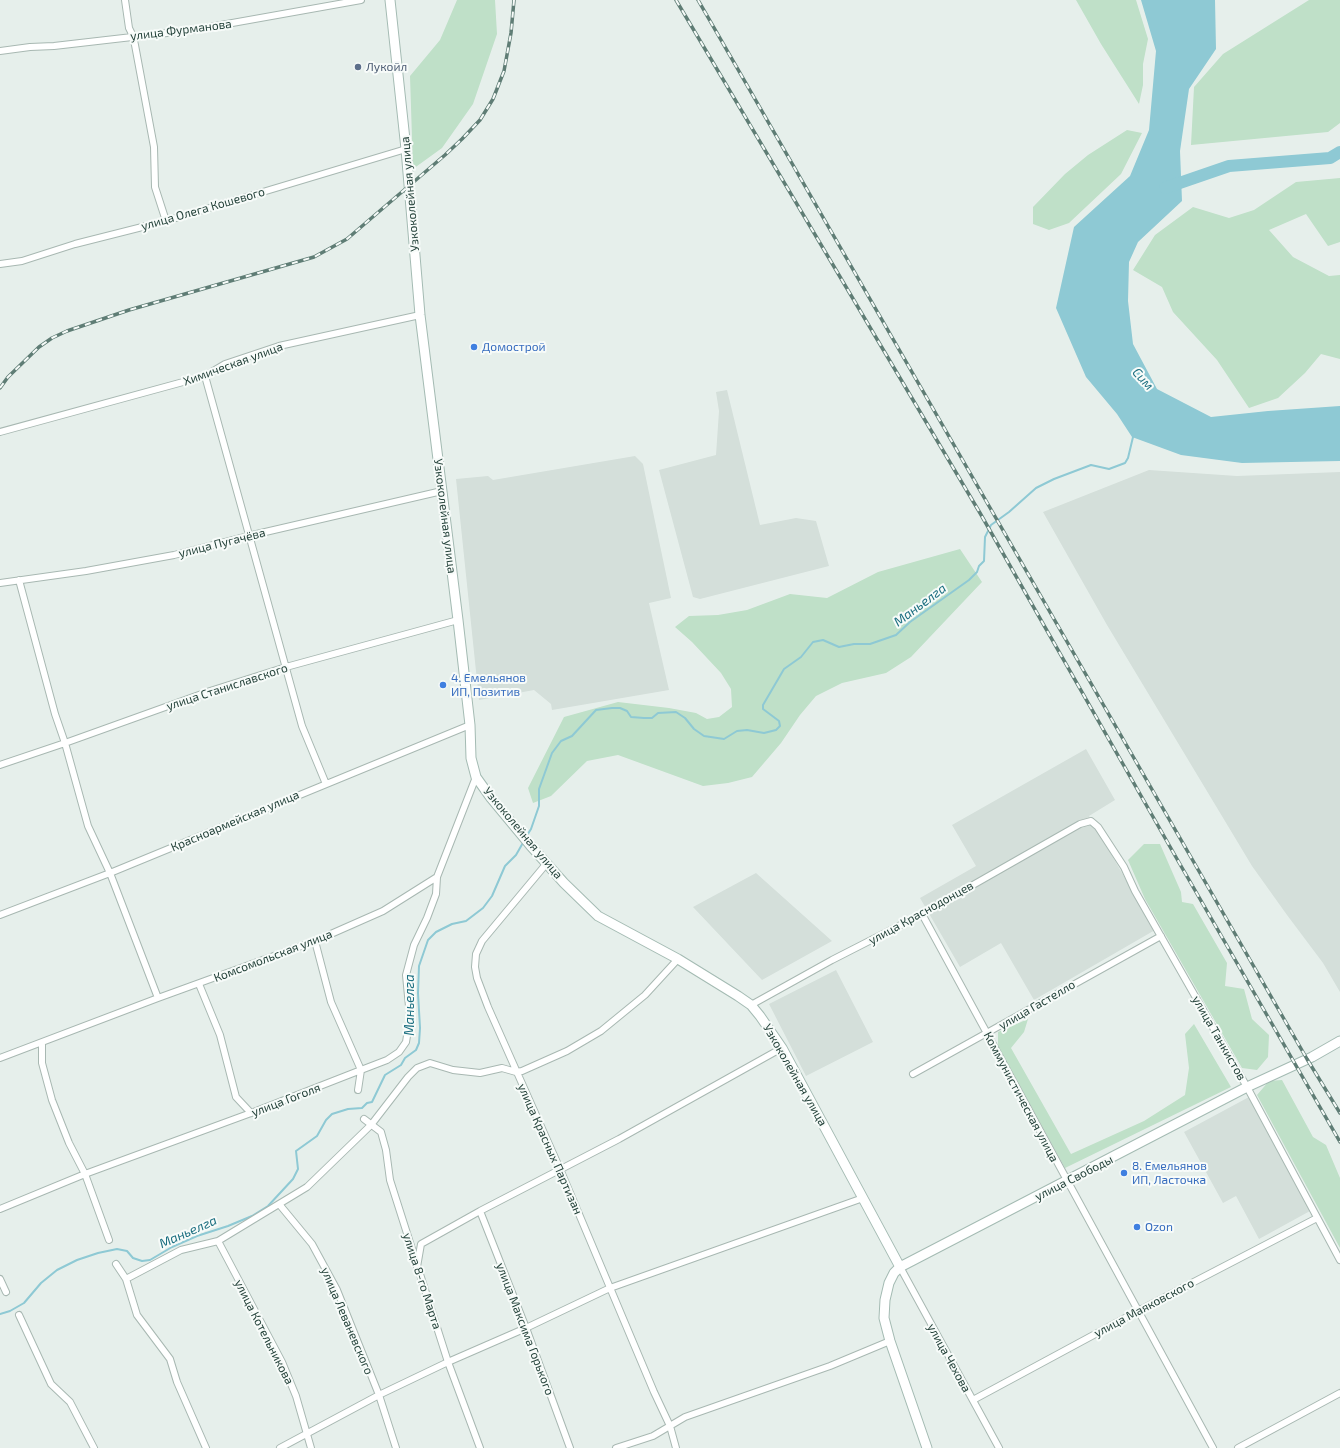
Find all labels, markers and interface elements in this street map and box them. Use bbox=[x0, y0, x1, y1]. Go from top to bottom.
street label: улица Фурманова bbox=[129, 17, 233, 43]
place label: Лукойл bbox=[366, 60, 407, 74]
marker: Лукойл bbox=[353, 62, 363, 72]
street label: Узкоколейная улица bbox=[398, 136, 422, 252]
street label: улица Олега Кошевого bbox=[139, 184, 267, 234]
street label: Химическая улица bbox=[181, 339, 285, 389]
place label: Домострой bbox=[482, 340, 546, 354]
marker: Домострой bbox=[469, 342, 479, 352]
water label: Сим bbox=[1129, 365, 1157, 393]
street label: Узкоколейная улица bbox=[431, 458, 459, 574]
street label: улица Пугачёва bbox=[177, 525, 267, 561]
water label: Маньелга bbox=[891, 580, 949, 630]
street label: улица Станиславского bbox=[164, 661, 290, 713]
place label: 4. Емельянов ИП, Позитив bbox=[451, 671, 526, 699]
marker: 4. Емельянов ИП, Позитив bbox=[438, 680, 448, 690]
street label: Узкоколейная улица bbox=[480, 784, 566, 882]
street label: Красноармейская улица bbox=[169, 787, 301, 855]
street label: улица Краснодонцев bbox=[866, 878, 976, 948]
street label: Комсомольская улица bbox=[212, 927, 334, 985]
water label: Маньелга bbox=[402, 974, 418, 1036]
street label: улица Гастелло bbox=[996, 977, 1078, 1033]
street label: улица Танкистов bbox=[1189, 993, 1249, 1083]
street label: Узкоколейная улица bbox=[760, 1021, 830, 1129]
street label: Коммунистическая улица bbox=[980, 1029, 1062, 1165]
street label: улица Гоголя bbox=[249, 1080, 323, 1120]
street label: улица Красных Партизан bbox=[515, 1081, 585, 1217]
street label: улица Свободы bbox=[1033, 1152, 1115, 1204]
place label: 8. Емельянов ИП, Ласточка bbox=[1132, 1159, 1207, 1187]
marker: 8. Емельянов ИП, Ласточка bbox=[1119, 1168, 1129, 1178]
water label: Маньелга bbox=[157, 1212, 219, 1252]
place label: Ozon bbox=[1145, 1220, 1173, 1234]
marker: Ozon bbox=[1132, 1222, 1142, 1232]
street label: улица 8-го Марта bbox=[400, 1231, 444, 1331]
street label: улица Максима Горького bbox=[493, 1261, 557, 1397]
street label: улица Леваневского bbox=[318, 1265, 376, 1377]
street label: улица Маяковского bbox=[1092, 1276, 1196, 1340]
street label: улица Котельникова bbox=[231, 1277, 297, 1387]
street label: улица Чехова bbox=[924, 1321, 974, 1395]

